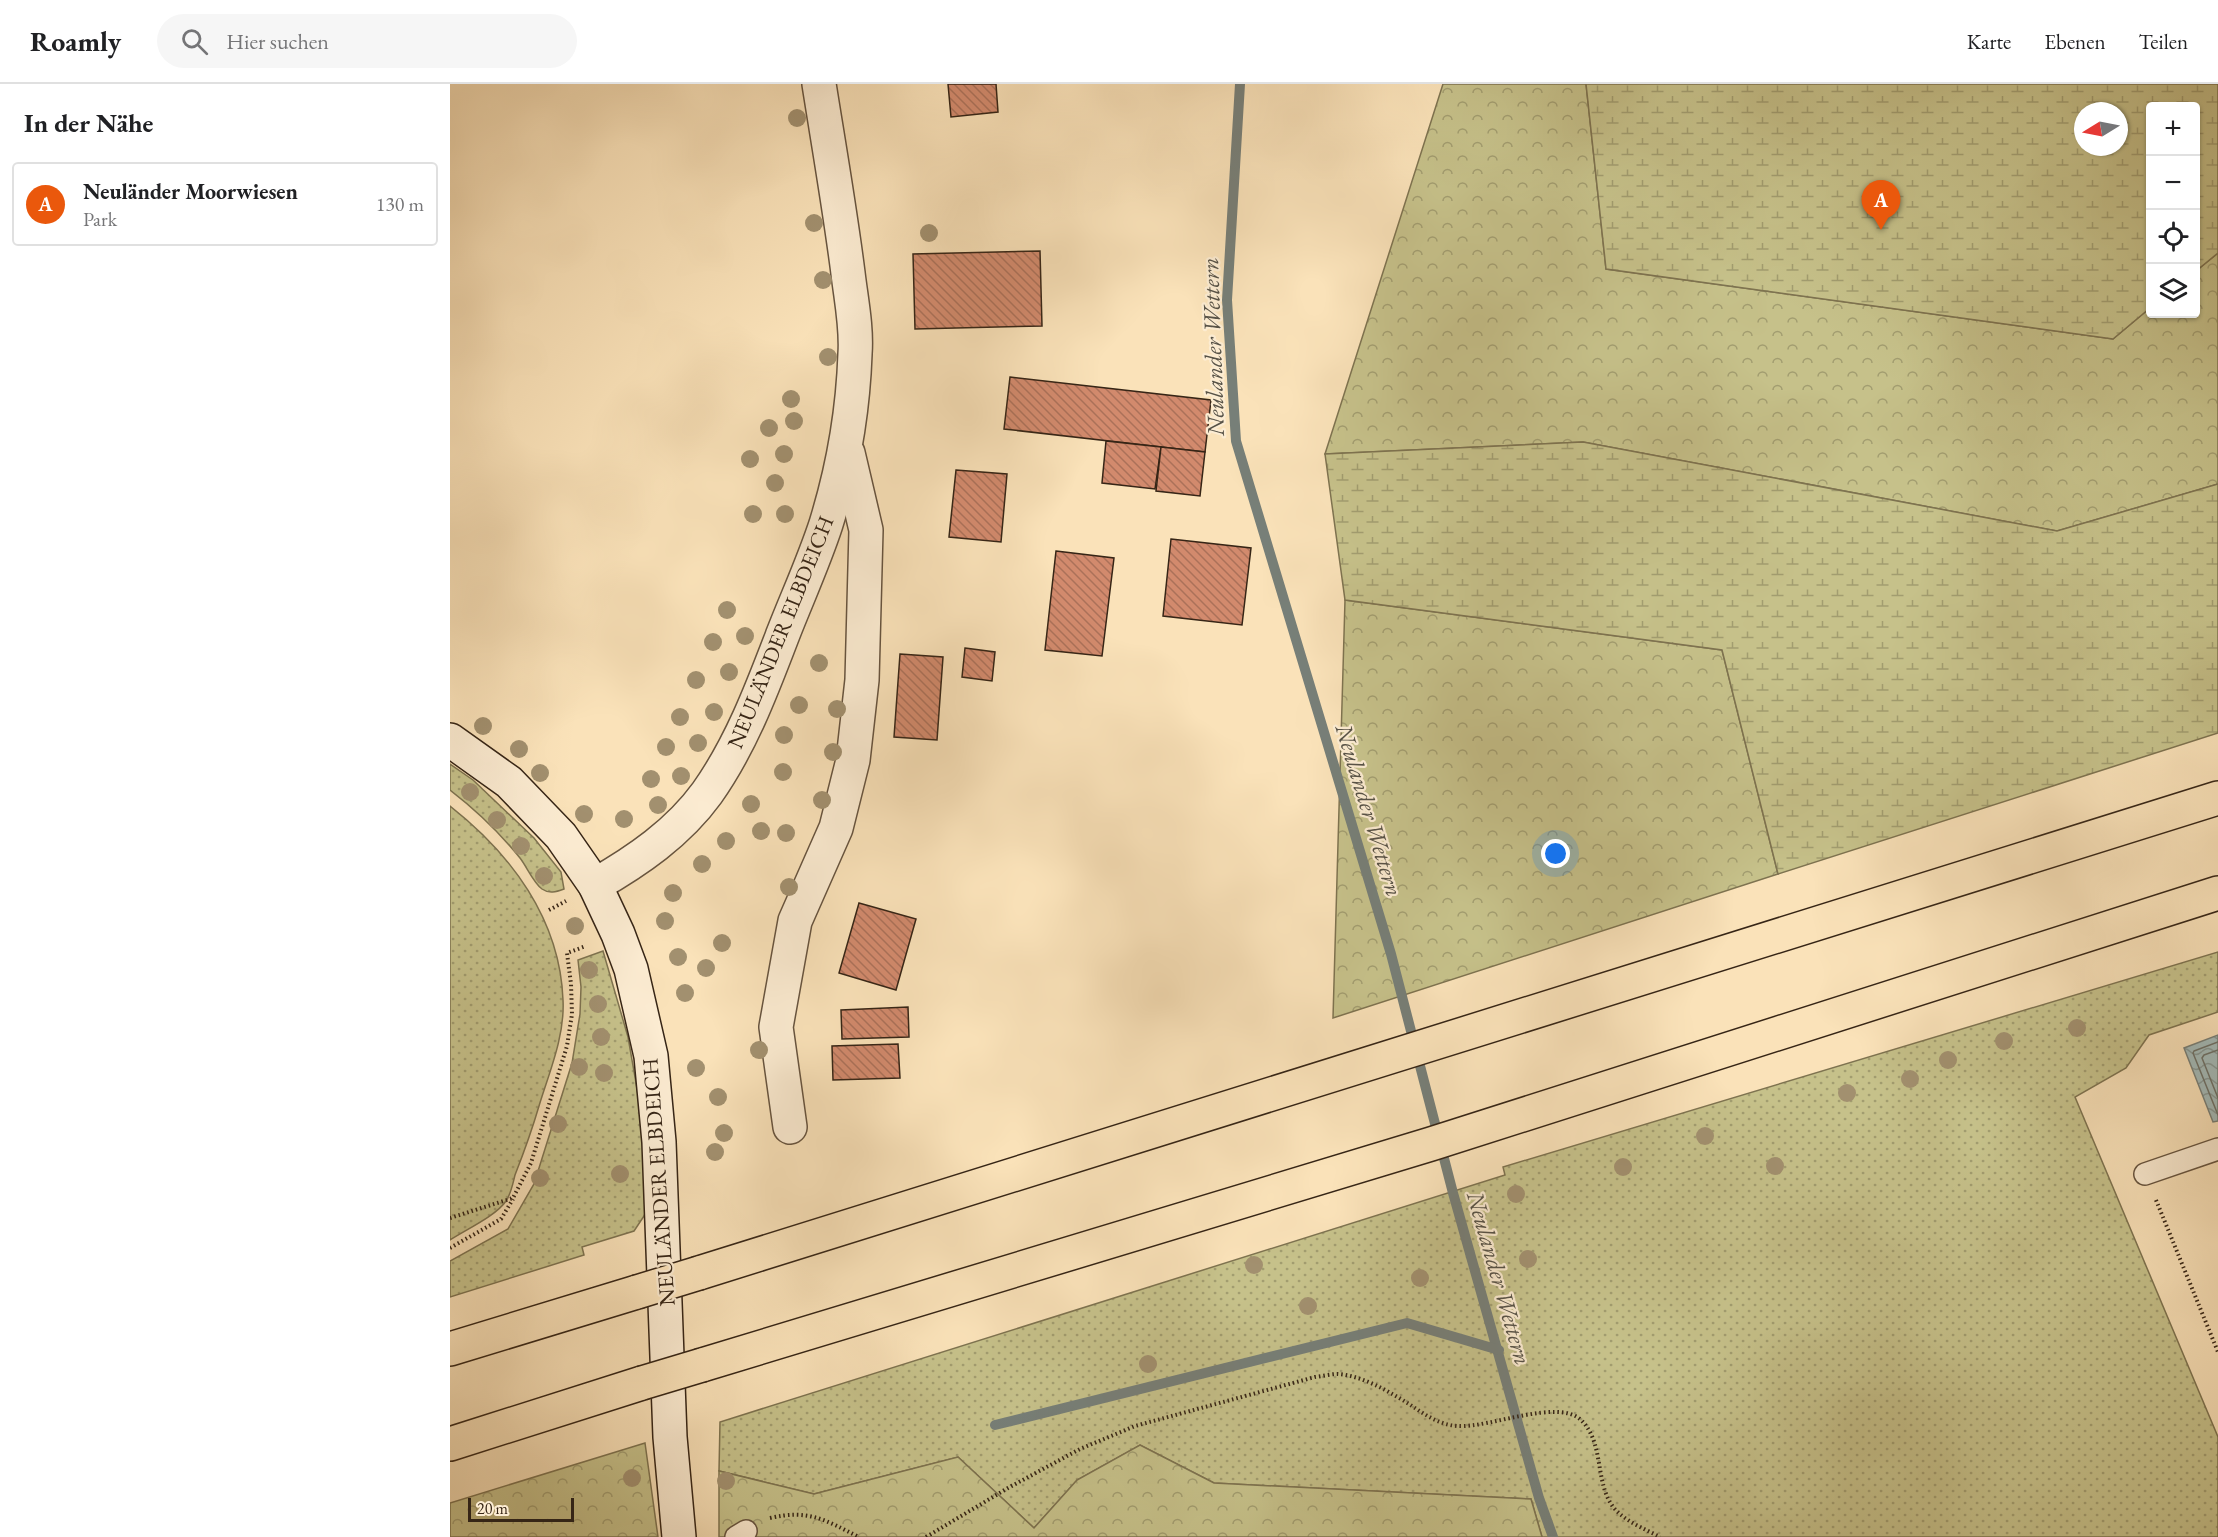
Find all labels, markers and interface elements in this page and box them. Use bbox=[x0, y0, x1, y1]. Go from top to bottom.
search box bbox=[157, 14, 577, 68]
text: Roamly bbox=[30, 23, 121, 59]
icon: search bbox=[178, 25, 211, 58]
text: Hier suchen bbox=[226, 27, 329, 56]
text: Karte bbox=[1967, 28, 2011, 55]
text: Ebenen bbox=[2044, 28, 2105, 55]
text: Teilen bbox=[2138, 28, 2188, 55]
north arrow bbox=[2074, 102, 2128, 156]
map controls bbox=[2146, 102, 2200, 318]
button: + bbox=[2146, 102, 2200, 156]
text: In der Nähe bbox=[24, 106, 153, 140]
button: − bbox=[2146, 156, 2200, 210]
text: Neuländer Moorwiesen bbox=[83, 177, 298, 206]
pin: A bbox=[1862, 180, 1900, 230]
text: A bbox=[38, 191, 53, 217]
text: 130 m bbox=[376, 191, 424, 217]
text: Park bbox=[83, 206, 117, 232]
button: locate bbox=[2146, 210, 2200, 264]
water label: Neulander Wettern bbox=[1194, 257, 1231, 438]
button: layers bbox=[2146, 264, 2200, 318]
street label: NEULÄNDER ELBDEICH bbox=[720, 511, 840, 753]
water label: Neulander Wettern bbox=[1328, 719, 1410, 900]
your location bbox=[1541, 839, 1570, 868]
street label: NEULÄNDER ELBDEICH bbox=[635, 1057, 682, 1307]
water label: Neulander Wettern bbox=[1460, 1187, 1539, 1368]
scale bar bbox=[468, 1495, 574, 1522]
text: 20 m bbox=[477, 1498, 508, 1519]

